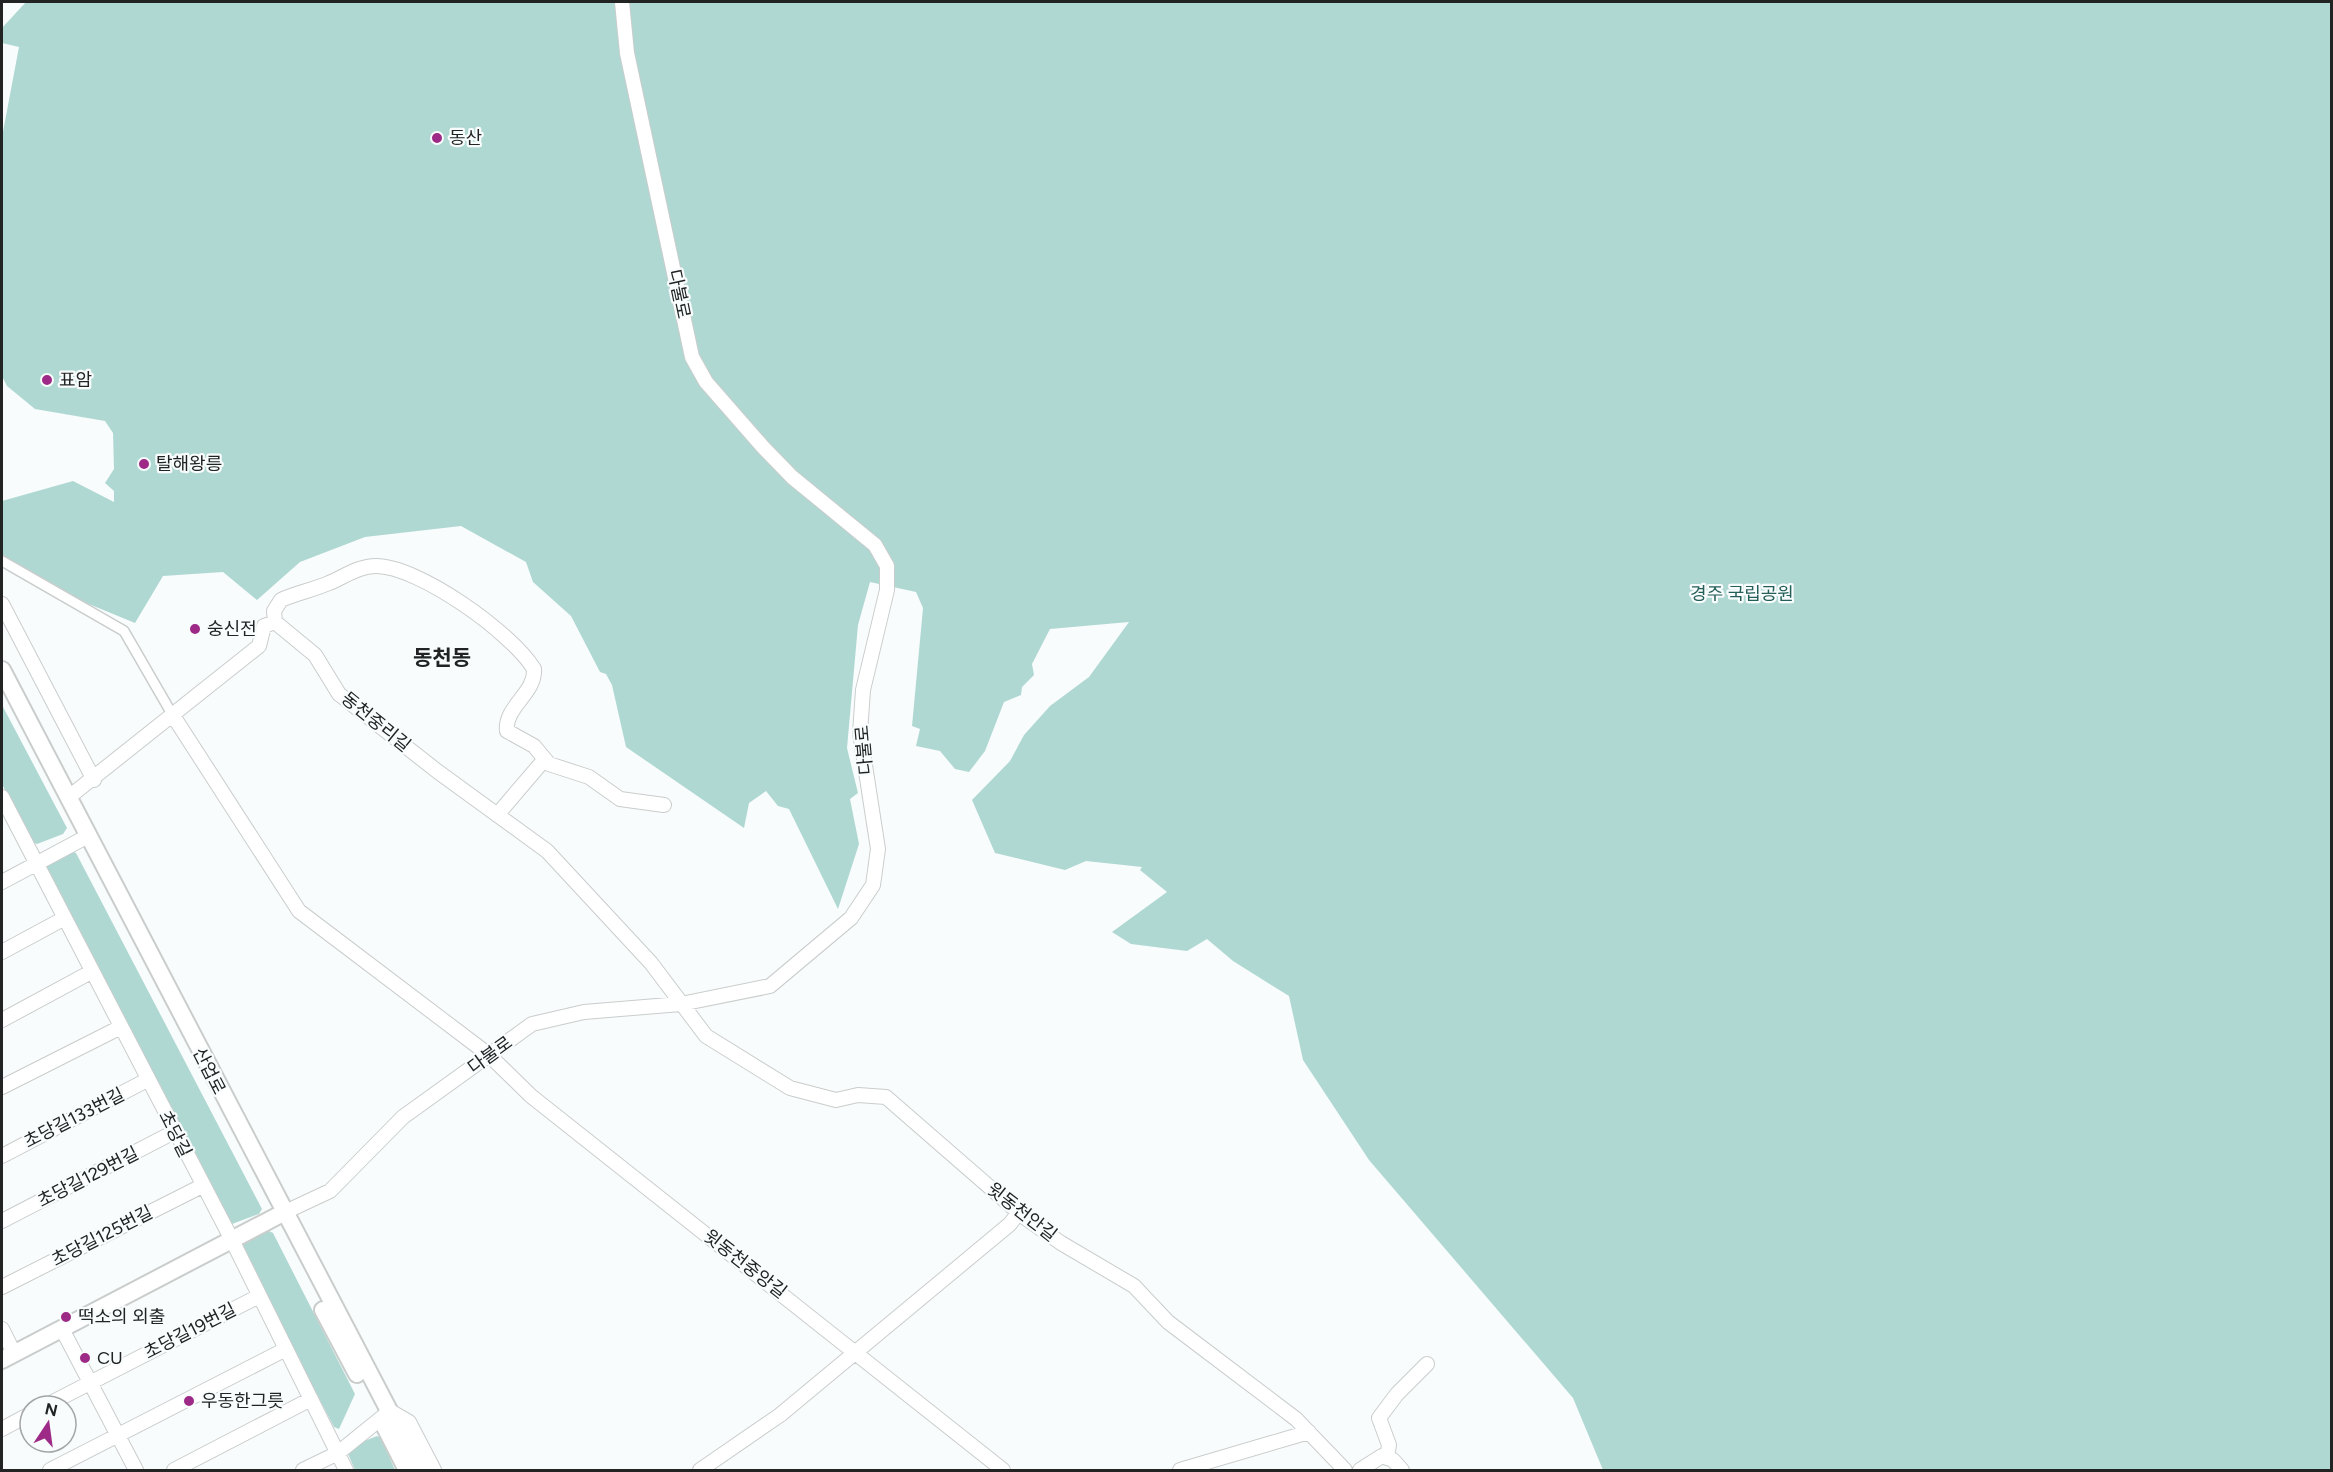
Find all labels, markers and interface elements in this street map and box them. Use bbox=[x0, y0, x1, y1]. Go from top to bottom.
place label: 동산 bbox=[449, 127, 482, 149]
marker: 동산 bbox=[430, 131, 444, 145]
street label: 다불로 bbox=[663, 267, 695, 321]
place label: 표암 bbox=[59, 369, 92, 391]
marker: 표암 bbox=[40, 373, 54, 387]
place label: 탈해왕릉 bbox=[156, 453, 222, 475]
marker: 탈해왕릉 bbox=[137, 457, 151, 471]
park label: 경주 국립공원 bbox=[1690, 583, 1794, 605]
place label: 숭신전 bbox=[207, 618, 257, 640]
marker: 숭신전 bbox=[188, 622, 202, 636]
district label: 동천동 bbox=[413, 645, 471, 670]
street label: 동천중리길 bbox=[337, 687, 415, 757]
street label: 다불로 bbox=[851, 724, 877, 776]
street label: 다불로 bbox=[463, 1031, 517, 1079]
street label: 산업로 bbox=[188, 1044, 230, 1098]
street label: 초당길133번길 bbox=[20, 1083, 128, 1153]
street label: 초당길 bbox=[154, 1107, 196, 1161]
street label: 초당길129번길 bbox=[34, 1142, 142, 1212]
street label: 윗동천안길 bbox=[983, 1178, 1061, 1246]
street label: 초당길125번길 bbox=[48, 1201, 156, 1271]
street label: 윗동천중앙길 bbox=[699, 1225, 791, 1303]
street label: 초당길19번길 bbox=[140, 1298, 240, 1364]
place label: 떡소의 외출 bbox=[78, 1306, 165, 1328]
marker: 떡소의 외출 bbox=[59, 1310, 73, 1324]
place label: CU bbox=[97, 1347, 123, 1369]
marker: CU bbox=[78, 1351, 92, 1365]
place label: 우동한그릇 bbox=[201, 1390, 284, 1412]
north arrow bbox=[18, 1394, 78, 1454]
marker: 우동한그릇 bbox=[182, 1394, 196, 1408]
text: N bbox=[43, 1399, 59, 1421]

